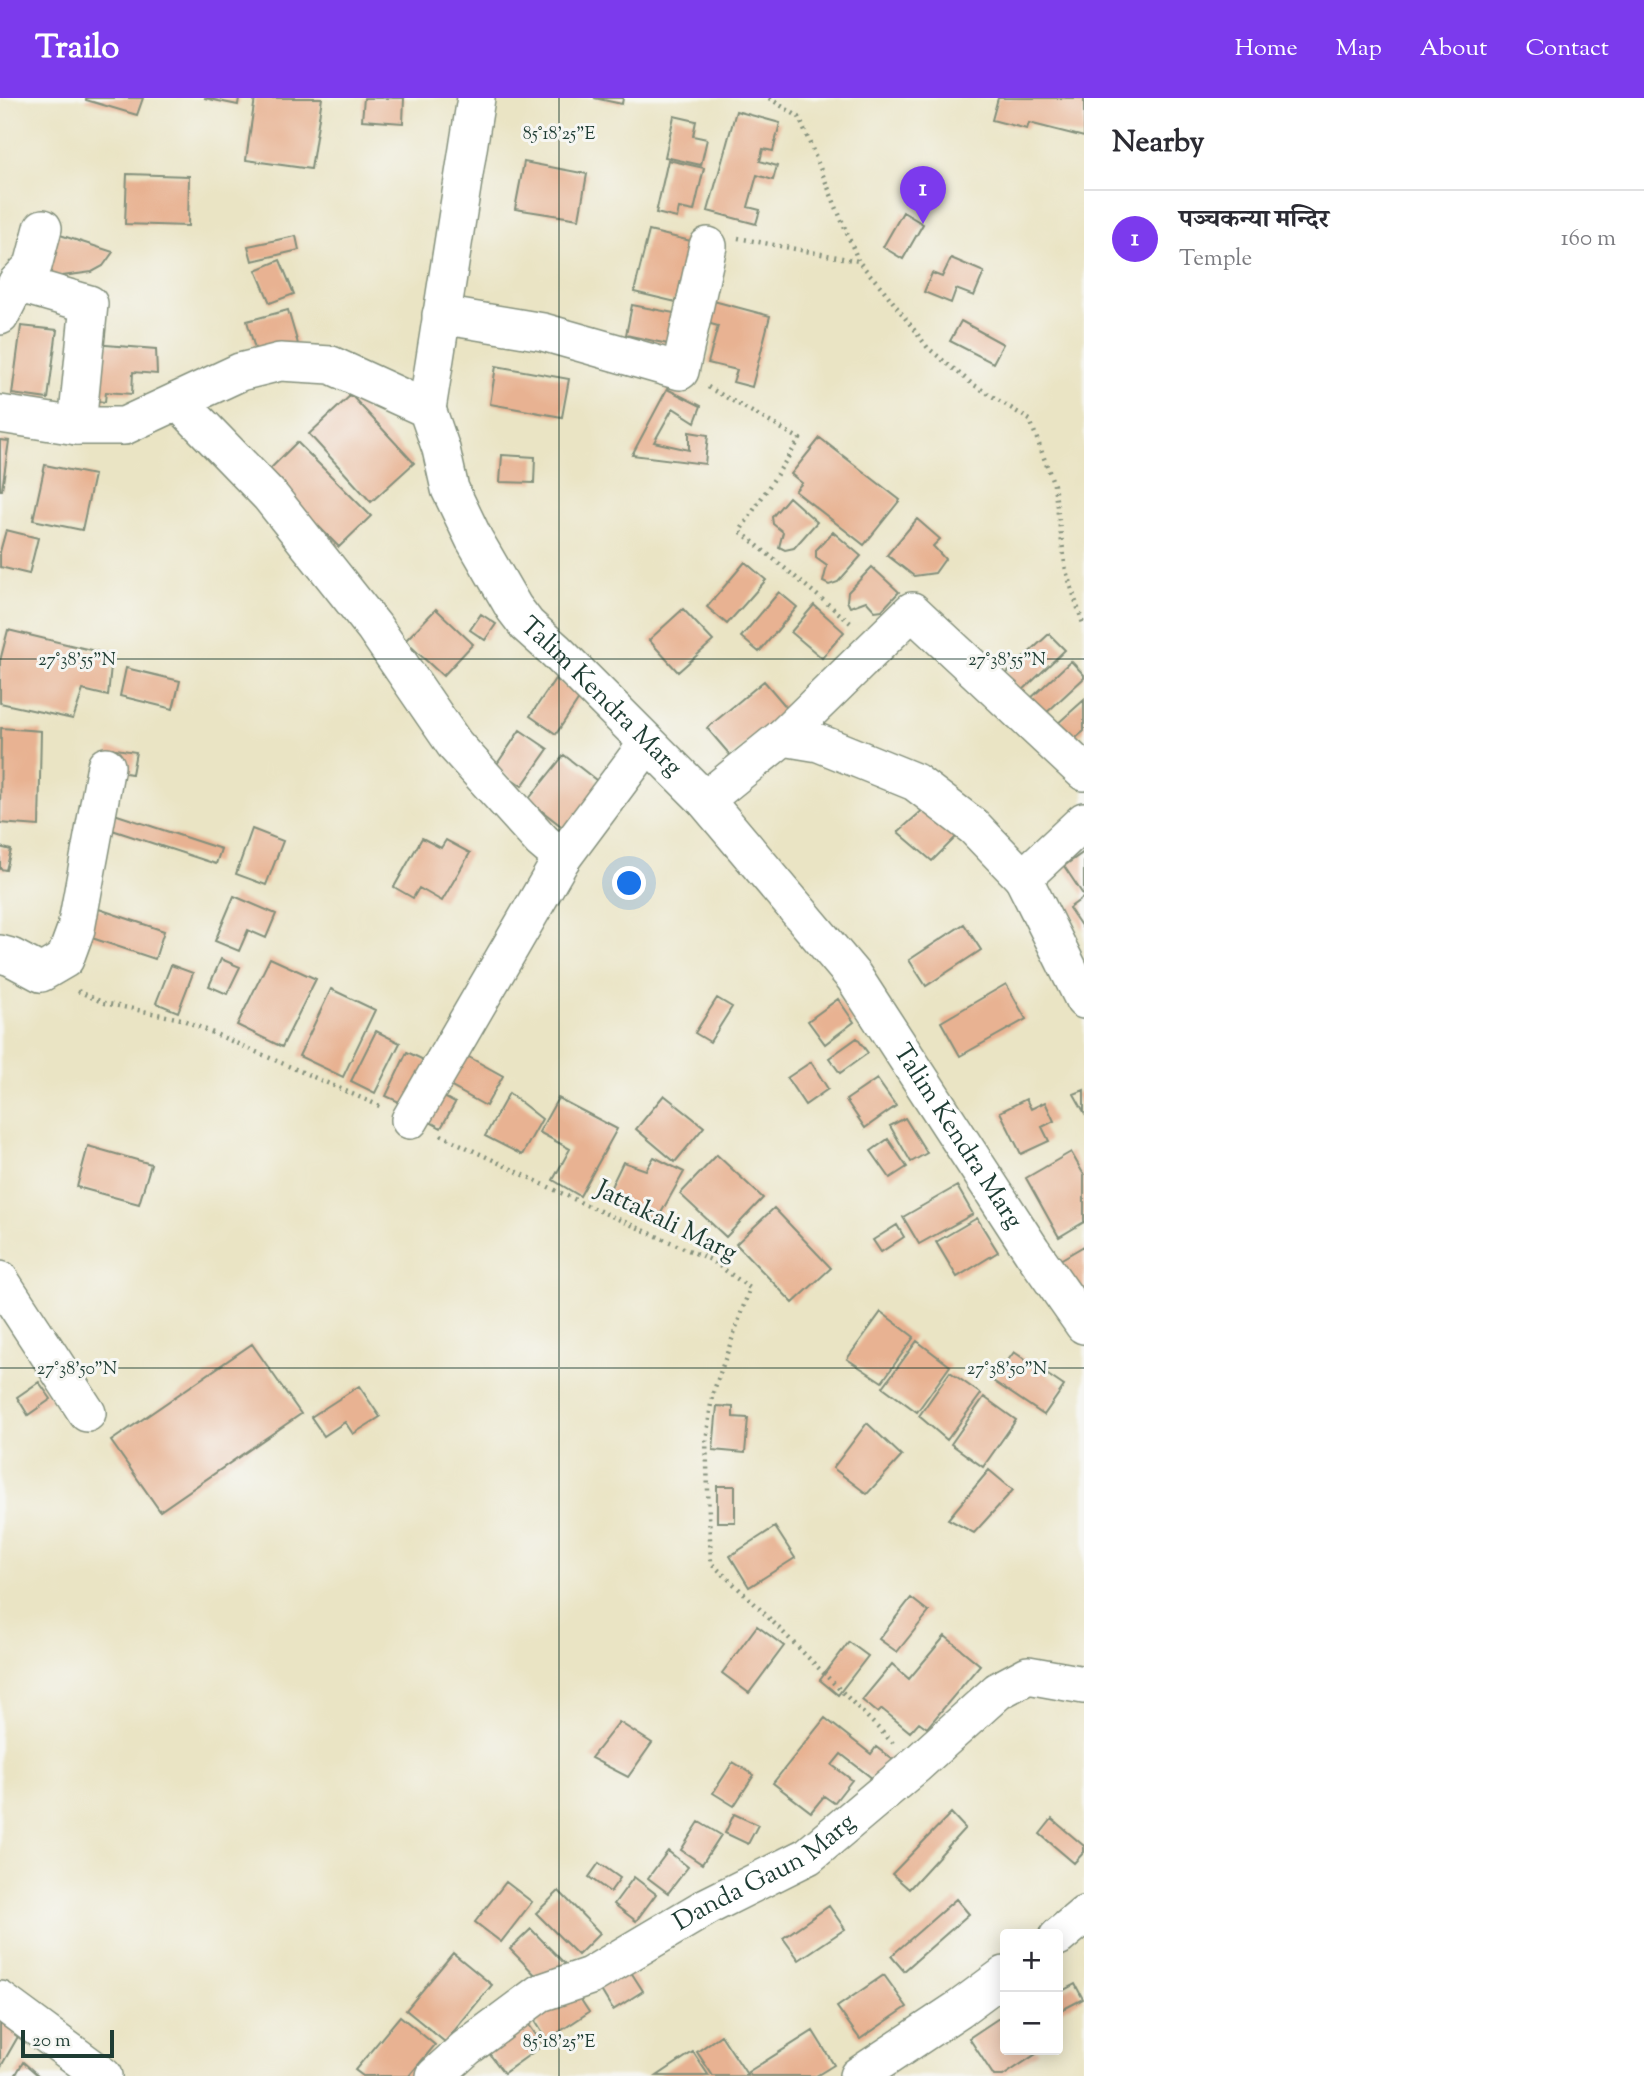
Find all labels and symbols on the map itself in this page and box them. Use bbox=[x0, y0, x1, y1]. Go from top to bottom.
text: 85°18'25"E bbox=[523, 122, 595, 148]
pin: 1 bbox=[900, 166, 946, 224]
street label: Talim Kendra Marg bbox=[512, 609, 690, 785]
text: 27°38'55"N bbox=[38, 648, 116, 674]
text: 27°38'55"N bbox=[968, 648, 1046, 674]
your location bbox=[612, 866, 646, 900]
street label: Talim Kendra Marg bbox=[884, 1036, 1032, 1236]
street label: Jattakali Marg bbox=[587, 1171, 743, 1272]
text: 27°38'50"N bbox=[37, 1357, 117, 1383]
text: 27°38'50"N bbox=[967, 1357, 1047, 1383]
street label: Danda Gaun Marg bbox=[666, 1805, 864, 1941]
scale bar bbox=[21, 2027, 114, 2059]
text: 85°18'25"E bbox=[523, 2030, 595, 2056]

